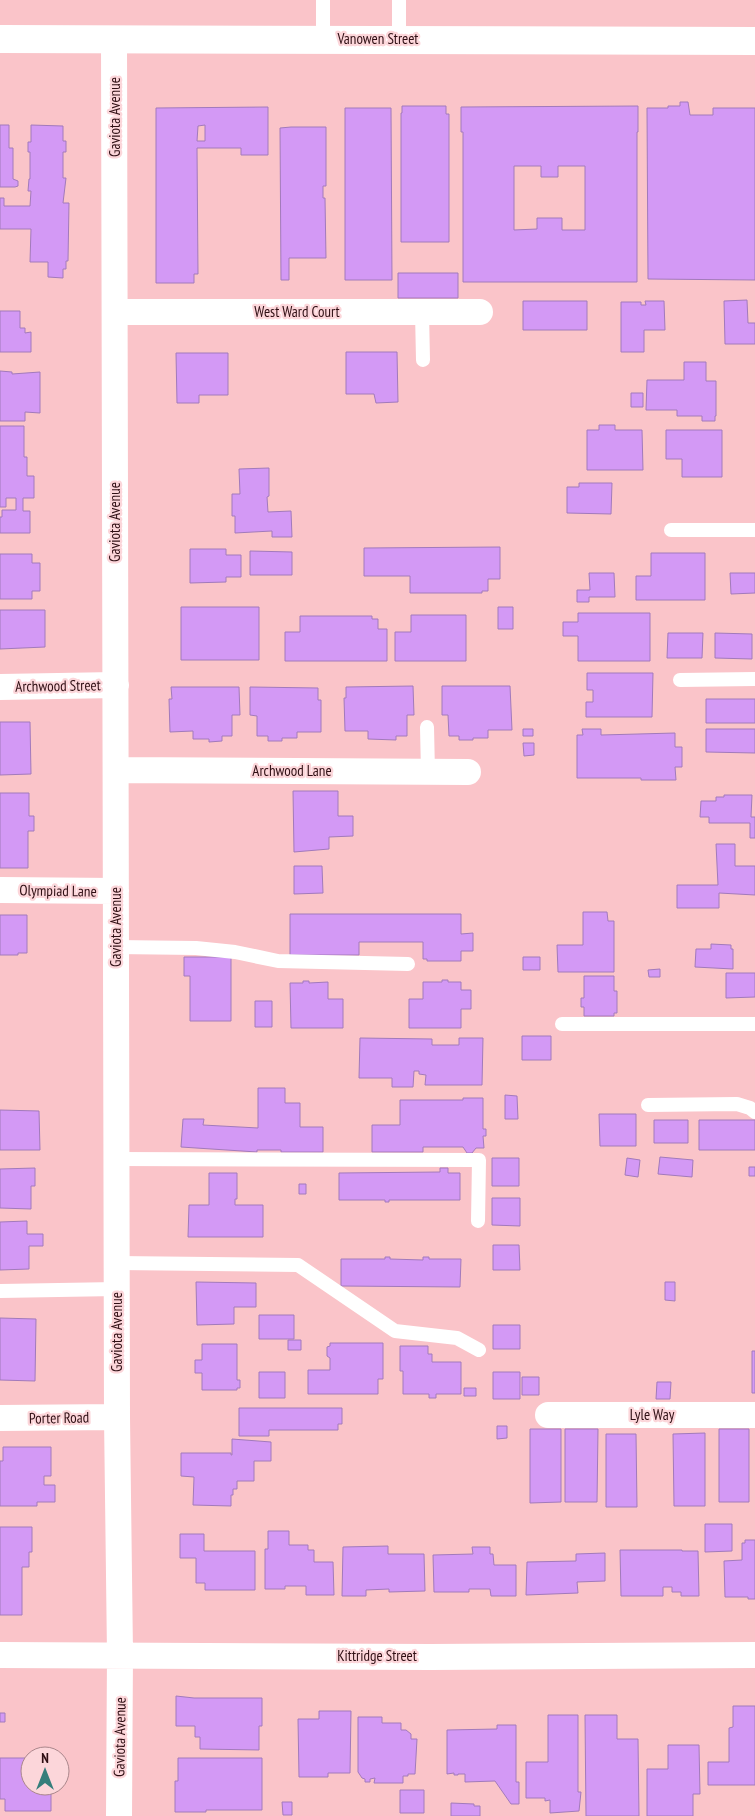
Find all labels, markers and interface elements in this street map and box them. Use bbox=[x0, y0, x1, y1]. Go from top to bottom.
street label: Vanowen Street bbox=[337, 29, 419, 48]
street label: Gaviota Avenue bbox=[105, 77, 124, 157]
street label: West Ward Court bbox=[254, 302, 340, 321]
street label: Gaviota Avenue bbox=[105, 482, 124, 562]
street label: Archwood Street bbox=[15, 675, 101, 696]
street label: Archwood Lane bbox=[252, 761, 332, 780]
street label: Olympiad Lane bbox=[19, 880, 97, 901]
street label: Gaviota Avenue bbox=[106, 887, 125, 967]
street label: Gaviota Avenue bbox=[107, 1292, 126, 1372]
street label: Lyle Way bbox=[630, 1405, 675, 1424]
street label: Porter Road bbox=[29, 1407, 89, 1428]
street label: Kittridge Street bbox=[337, 1646, 417, 1665]
street label: Gaviota Avenue bbox=[109, 1697, 130, 1777]
north arrow bbox=[20, 1746, 70, 1796]
text: N bbox=[41, 1749, 49, 1767]

